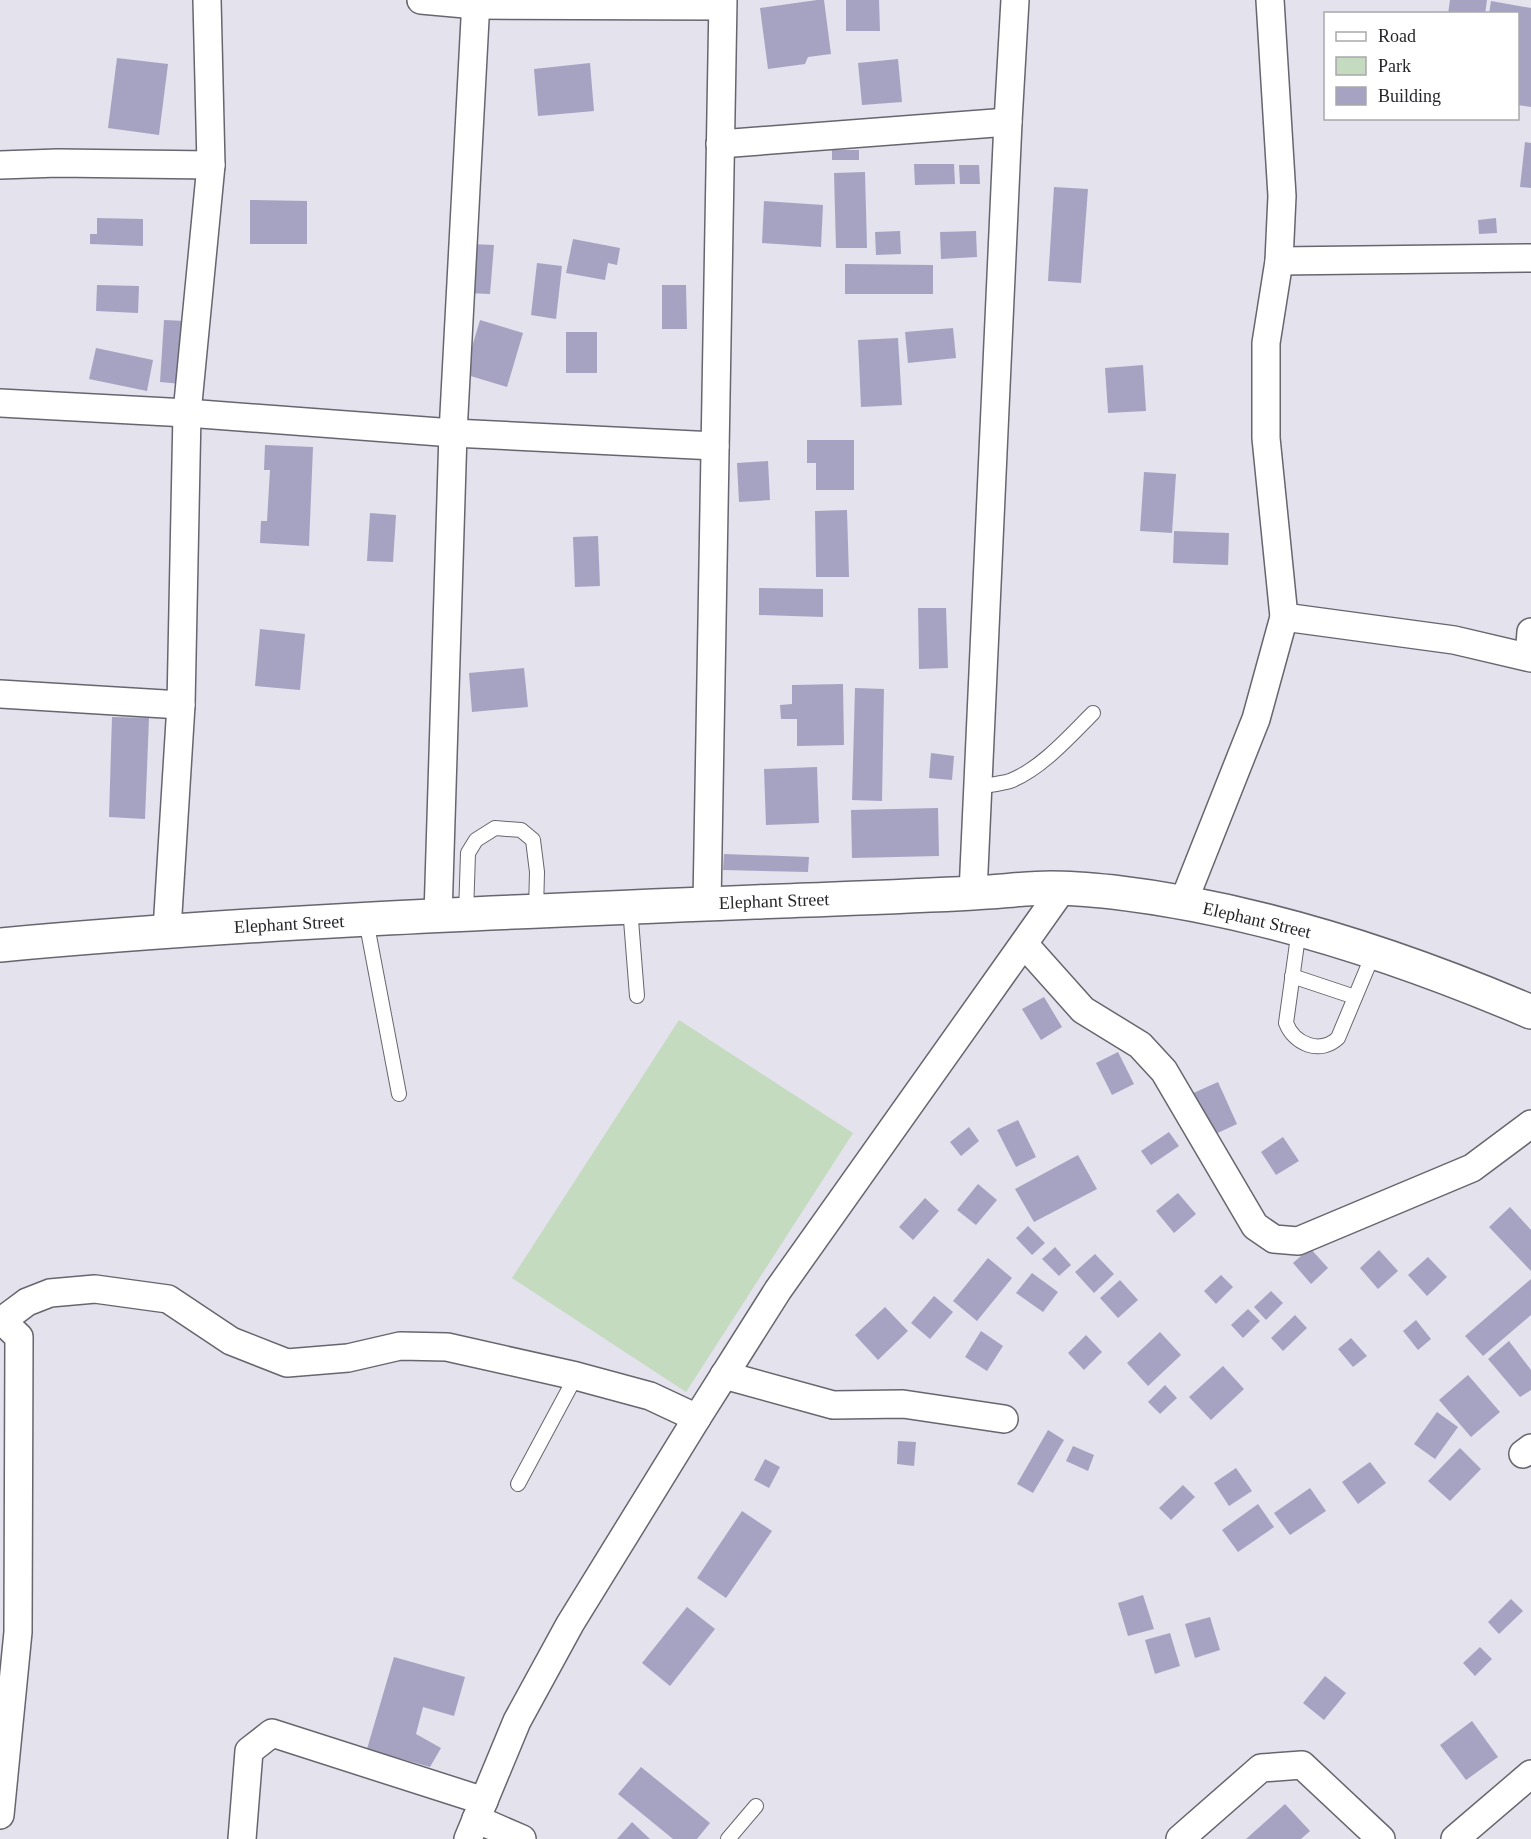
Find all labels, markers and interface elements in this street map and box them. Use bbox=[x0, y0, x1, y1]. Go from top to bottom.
legend bbox=[1324, 12, 1519, 120]
text: Road bbox=[1378, 26, 1416, 46]
text: Park bbox=[1378, 56, 1411, 76]
text: Building bbox=[1378, 86, 1441, 106]
street label: Elephant Street bbox=[718, 889, 830, 913]
street label: Elephant Street bbox=[1201, 898, 1313, 942]
street label: Elephant Street bbox=[233, 911, 345, 937]

